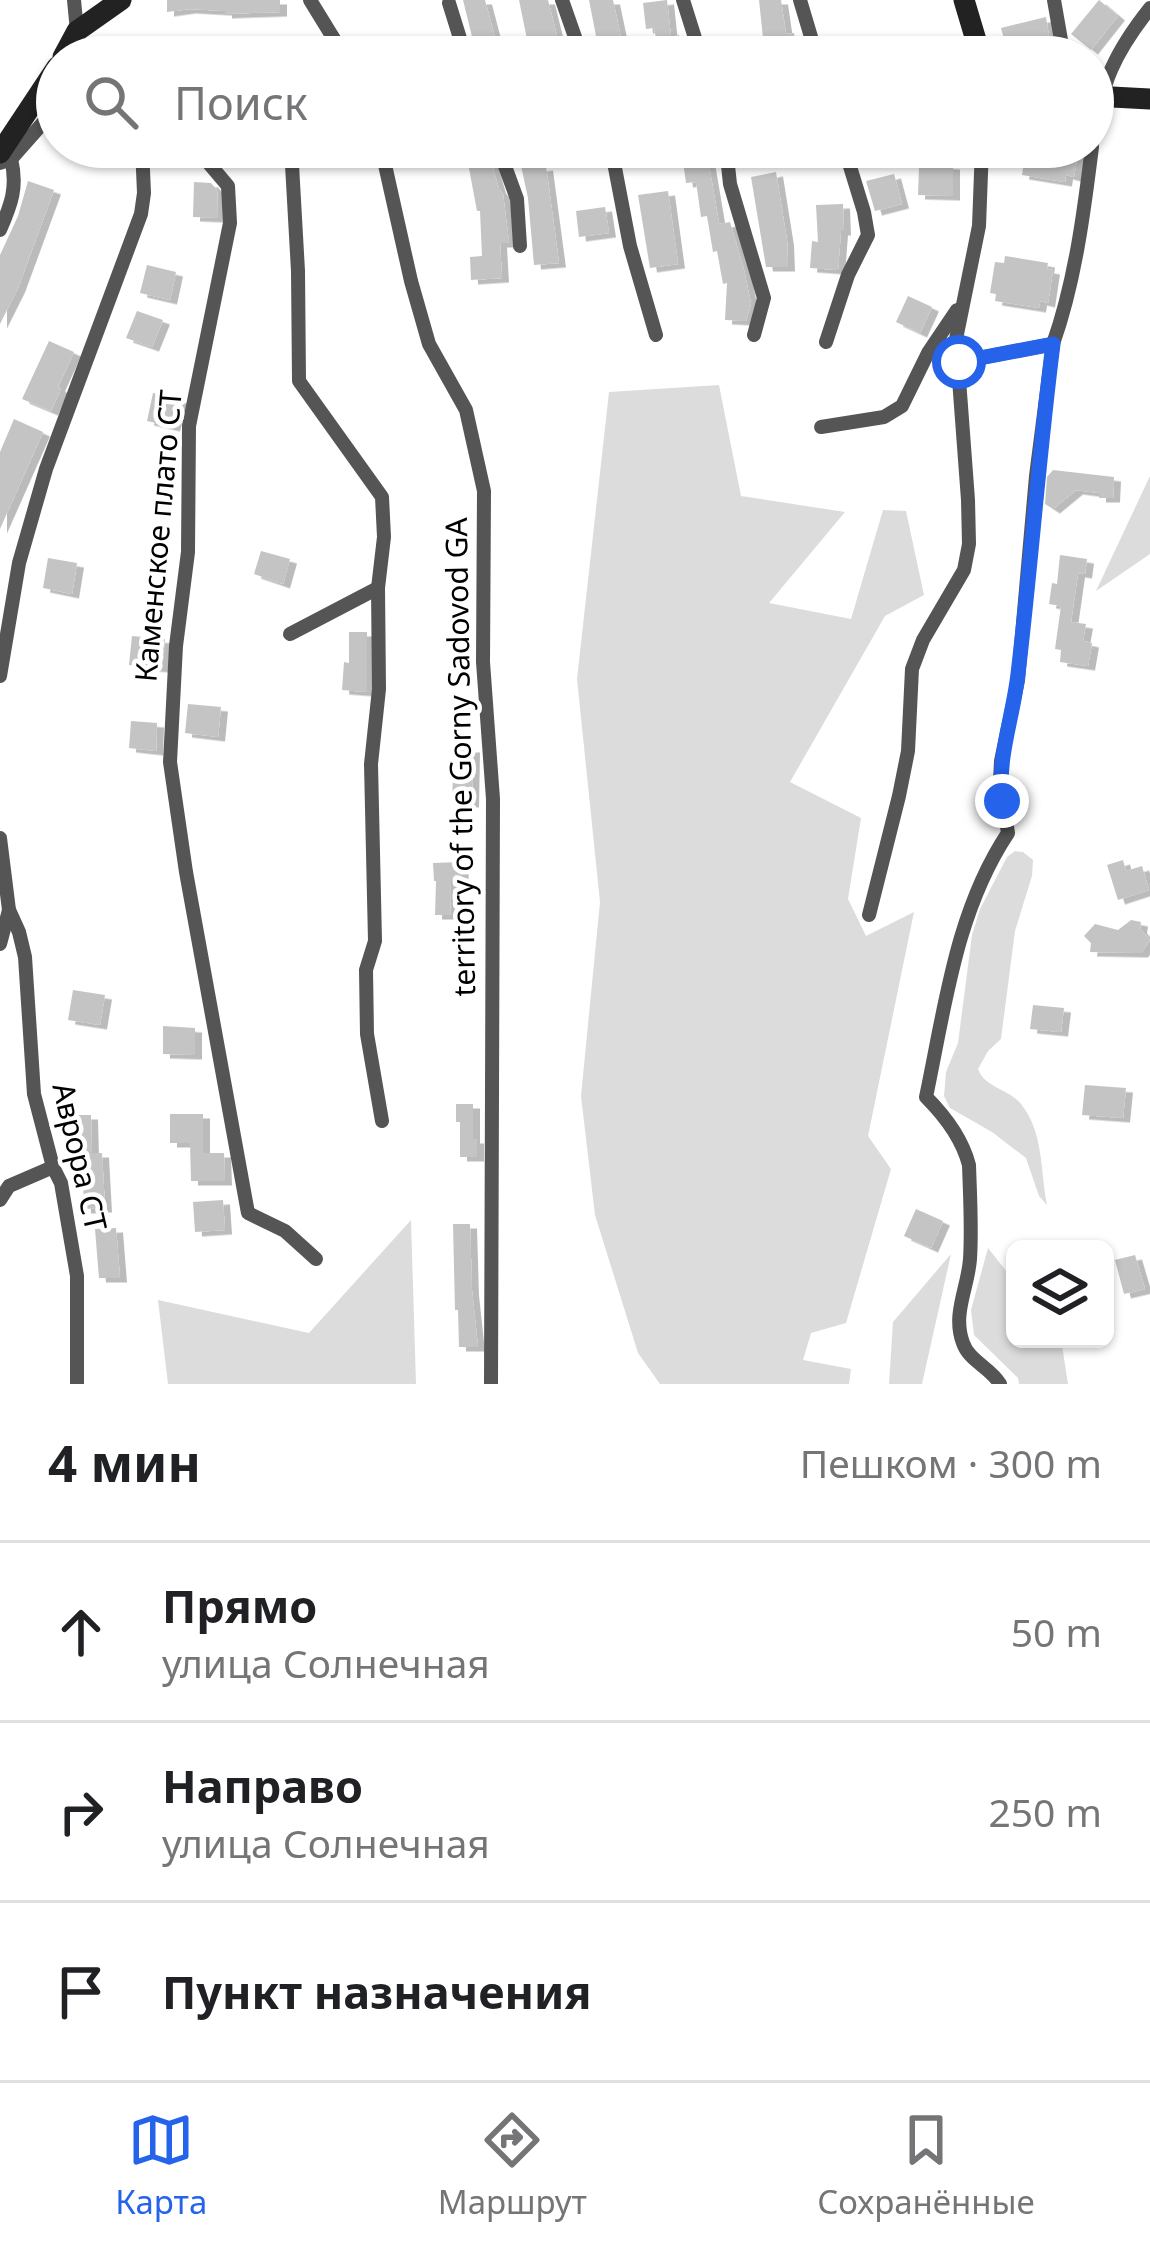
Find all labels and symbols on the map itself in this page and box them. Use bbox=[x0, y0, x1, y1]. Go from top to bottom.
route start bbox=[932, 335, 986, 389]
street label: Каменское плато СТ bbox=[124, 388, 191, 683]
street label: territory of the Gorny Sadovod GA bbox=[435, 516, 484, 997]
route end bbox=[975, 774, 1029, 828]
street label: Аврора СТ bbox=[44, 1079, 117, 1235]

